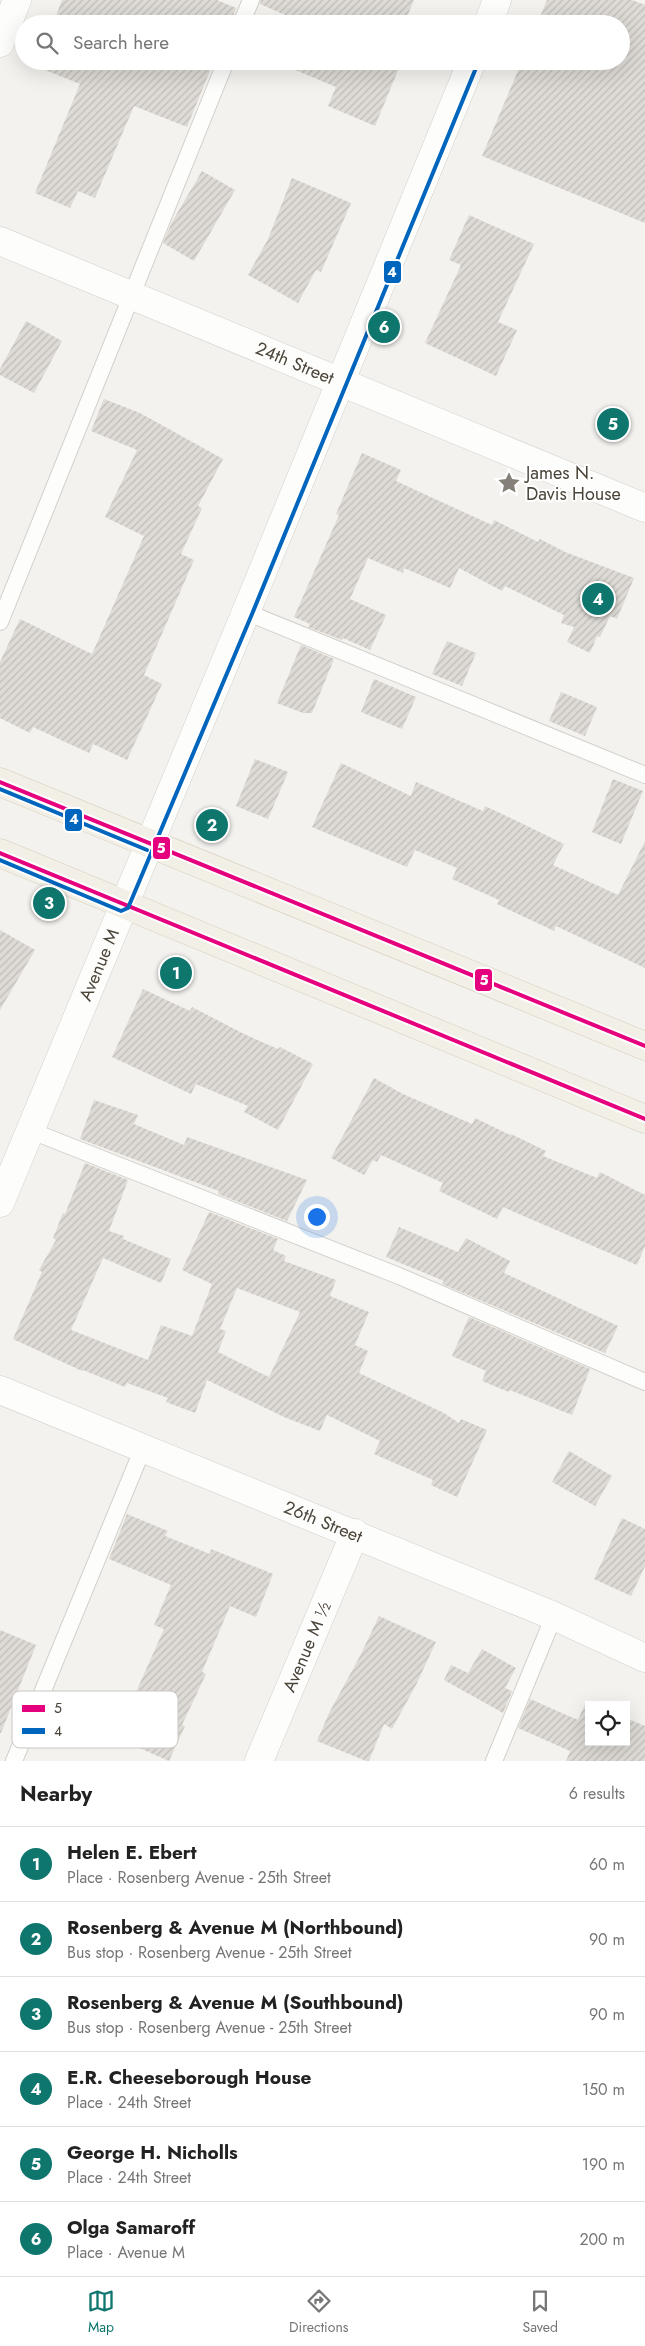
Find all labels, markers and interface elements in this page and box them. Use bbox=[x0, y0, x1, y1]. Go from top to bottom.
search box bbox=[15, 15, 630, 70]
icon: search bbox=[33, 29, 61, 57]
text: Search here bbox=[73, 29, 169, 56]
line badge: 4 bbox=[383, 260, 402, 284]
text: 4 bbox=[387, 262, 397, 282]
pin: 6 bbox=[368, 308, 400, 346]
street label: 24th Street bbox=[251, 335, 339, 391]
pin: 5 bbox=[597, 405, 629, 443]
place label: James N. Davis House bbox=[524, 460, 621, 507]
place icon: James N. Davis House bbox=[496, 470, 522, 496]
pin: 4 bbox=[582, 580, 614, 618]
pin: 2 bbox=[196, 806, 228, 844]
line badge: 4 bbox=[64, 808, 83, 832]
text: 4 bbox=[69, 809, 79, 829]
line badge: 5 bbox=[152, 836, 171, 860]
text: 5 bbox=[156, 838, 166, 858]
pin: 3 bbox=[33, 884, 65, 922]
street label: Avenue M bbox=[73, 925, 126, 1005]
pin: 1 bbox=[160, 954, 192, 992]
line badge: 5 bbox=[474, 968, 493, 992]
text: 5 bbox=[479, 970, 489, 990]
your location bbox=[304, 1204, 330, 1230]
street label: 26th Street bbox=[280, 1494, 367, 1550]
street label: Avenue M ½ bbox=[276, 1597, 338, 1696]
legend bbox=[12, 1691, 178, 1748]
text: 5 bbox=[54, 1698, 62, 1718]
map controls bbox=[585, 1701, 630, 1746]
button: locate bbox=[585, 1701, 630, 1746]
text: 4 bbox=[54, 1721, 62, 1741]
text: Nearby bbox=[20, 1779, 92, 1809]
text: 6 results bbox=[569, 1782, 625, 1805]
text: Helen E. Ebert bbox=[67, 1839, 197, 1866]
text: 1 bbox=[32, 1853, 40, 1876]
text: 60 m bbox=[589, 1853, 625, 1876]
text: Place · Rosenberg Avenue - 25th Street bbox=[67, 1866, 331, 1889]
text: Rosenberg & Avenue M (Northbound) bbox=[67, 1914, 404, 1941]
text: 2 bbox=[31, 1928, 41, 1951]
text: 90 m bbox=[589, 1928, 625, 1951]
text: Bus stop · Rosenberg Avenue - 25th Street bbox=[67, 1941, 352, 1964]
text: Rosenberg & Avenue M (Southbound) bbox=[67, 1989, 403, 2016]
text: 3 bbox=[31, 2003, 41, 2026]
text: 90 m bbox=[589, 2003, 625, 2026]
text: Bus stop · Rosenberg Avenue - 25th Street bbox=[67, 2016, 352, 2039]
text: E.R. Cheeseborough House bbox=[67, 2064, 311, 2091]
text: 4 bbox=[30, 2078, 42, 2101]
text: 150 m bbox=[582, 2078, 625, 2101]
text: Place · 24th Street bbox=[67, 2091, 191, 2114]
text: George H. Nicholls bbox=[67, 2139, 238, 2166]
text: 5 bbox=[31, 2153, 41, 2176]
text: 190 m bbox=[582, 2153, 625, 2176]
text: Place · 24th Street bbox=[67, 2166, 191, 2189]
text: Olga Samaroff bbox=[67, 2214, 195, 2241]
text: 6 bbox=[31, 2228, 41, 2251]
text: 200 m bbox=[579, 2228, 625, 2251]
text: Place · Avenue M bbox=[67, 2241, 185, 2264]
tab: Map bbox=[87, 2287, 115, 2337]
tab: Directions bbox=[289, 2287, 348, 2337]
tab: Saved bbox=[522, 2287, 558, 2337]

